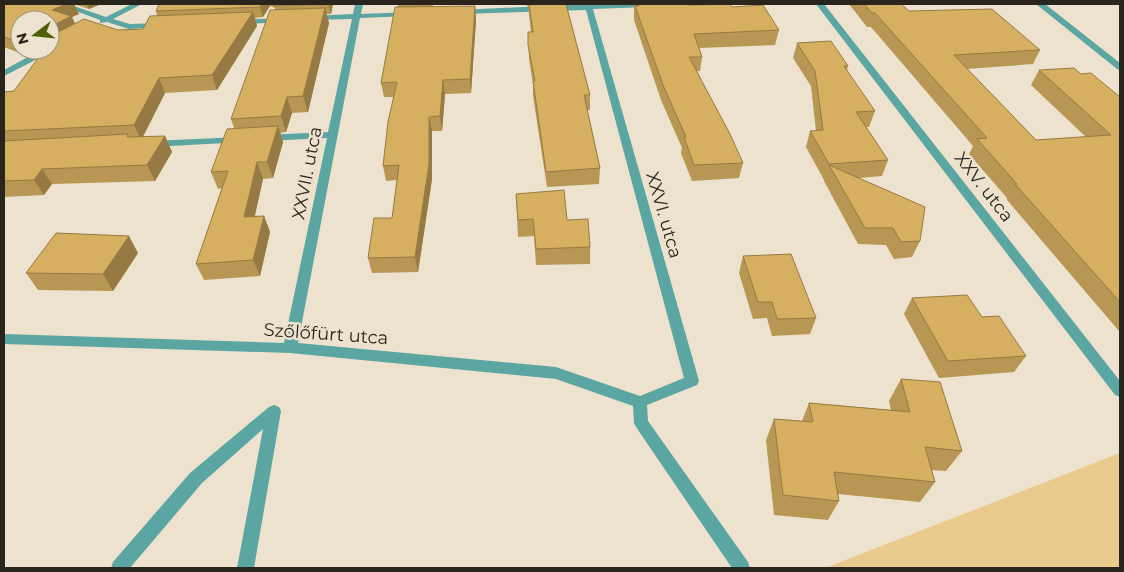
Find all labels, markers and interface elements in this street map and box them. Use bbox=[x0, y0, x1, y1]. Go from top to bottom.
north arrow bbox=[10, 10, 60, 60]
text: N bbox=[12, 31, 33, 47]
street label: XXVII. utca bbox=[287, 125, 327, 221]
street label: XXV. utca bbox=[950, 147, 1018, 227]
street label: XXVI. utca bbox=[641, 169, 687, 261]
street label: Szőlőfürt utca bbox=[263, 319, 389, 349]

